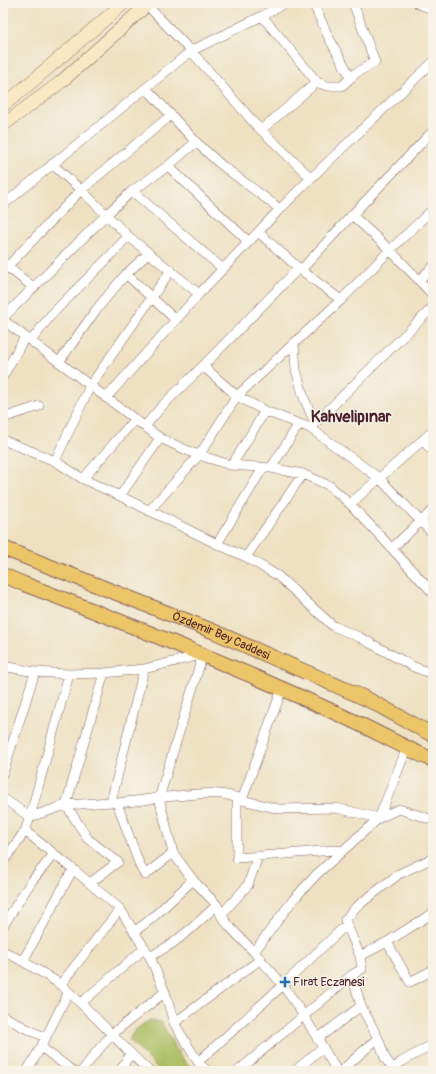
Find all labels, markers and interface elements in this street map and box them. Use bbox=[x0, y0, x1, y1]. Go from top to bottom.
district label: Kahvelipınar bbox=[311, 407, 391, 427]
street label: Özdemir Bey Caddesi bbox=[170, 608, 272, 663]
place label: Fırat Eczanesi bbox=[293, 975, 364, 990]
marker: Fırat Eczanesi bbox=[280, 977, 290, 987]

